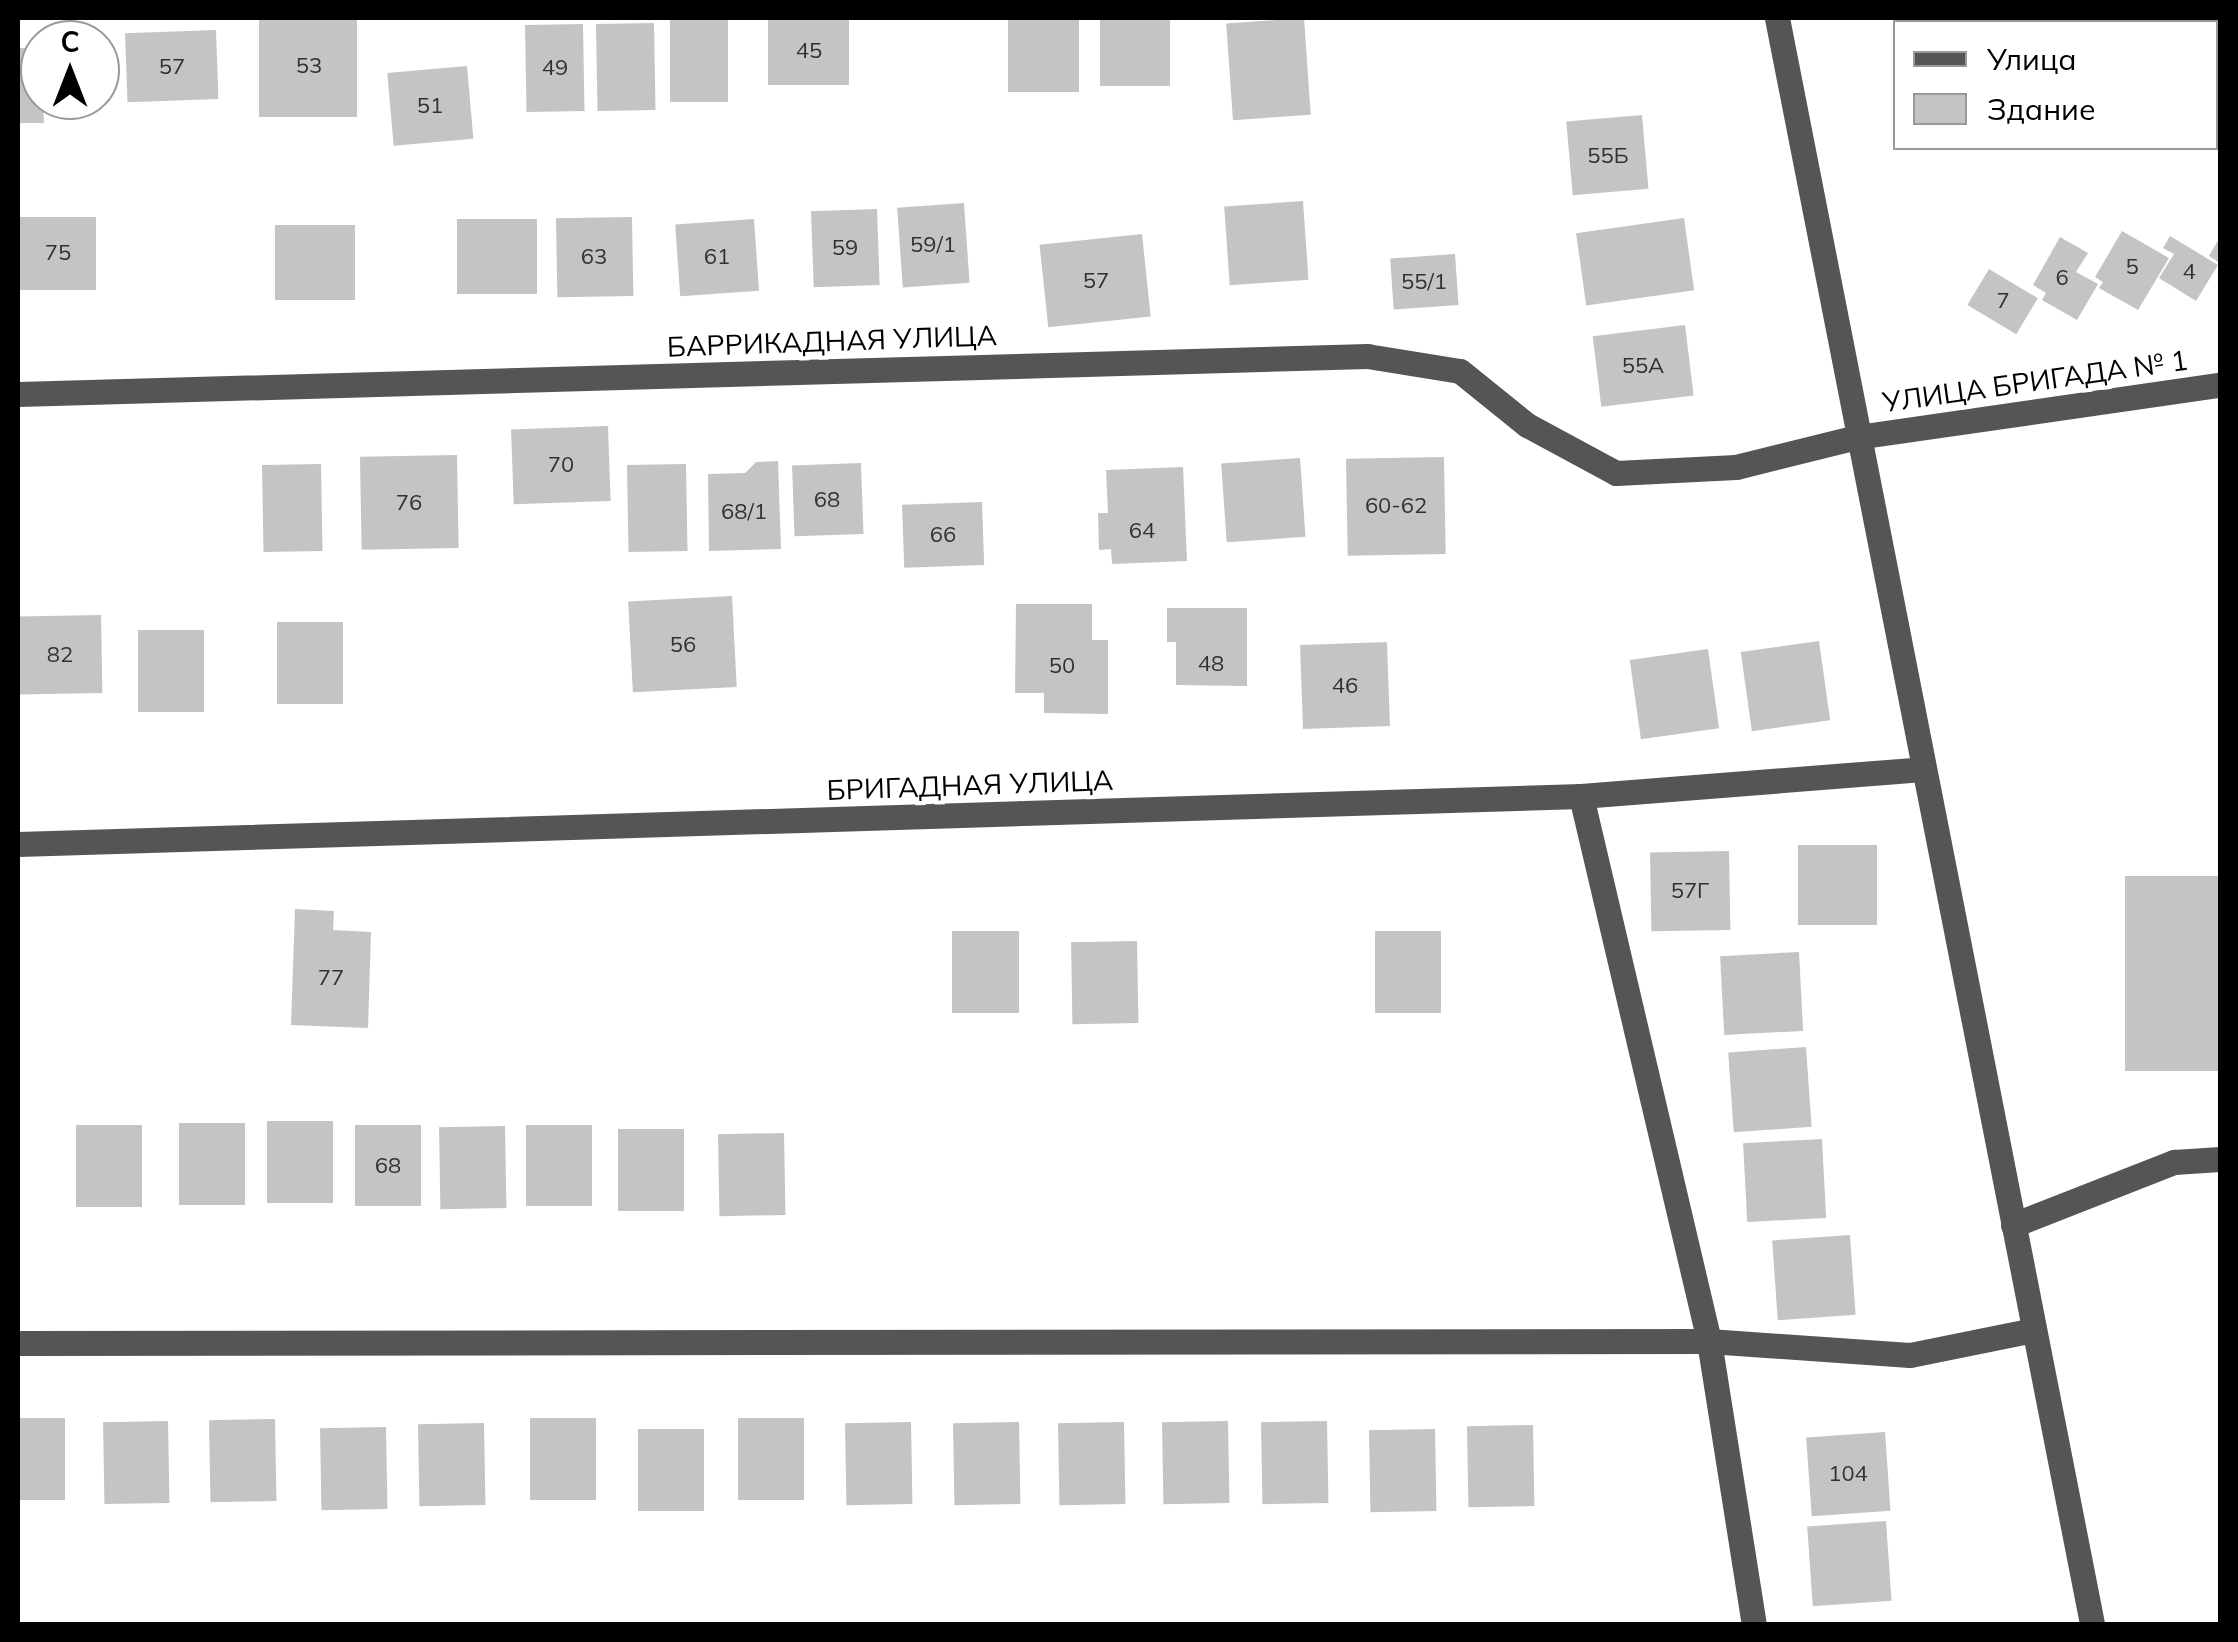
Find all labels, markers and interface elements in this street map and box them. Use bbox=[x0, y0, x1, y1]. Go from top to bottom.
north arrow bbox=[20, 20, 120, 120]
legend bbox=[1893, 20, 2218, 150]
text: С bbox=[60, 24, 80, 59]
house number: 45 bbox=[796, 38, 822, 64]
text: Улица bbox=[1987, 40, 2077, 78]
house number: 53 bbox=[296, 53, 322, 79]
house number: 57 bbox=[159, 54, 185, 80]
house number: 49 bbox=[542, 55, 568, 81]
text: Здание bbox=[1987, 90, 2096, 128]
house number: 51 bbox=[417, 93, 443, 119]
house number: 55Б bbox=[1587, 143, 1629, 169]
house number: 59/1 bbox=[910, 232, 956, 258]
house number: 59 bbox=[832, 235, 858, 261]
house number: 75 bbox=[45, 240, 71, 266]
house number: 63 bbox=[581, 244, 607, 270]
house number: 61 bbox=[704, 244, 730, 270]
house number: 5 bbox=[2125, 254, 2139, 280]
house number: 4 bbox=[2182, 259, 2196, 285]
house number: 6 bbox=[2055, 265, 2069, 291]
house number: 57 bbox=[1083, 268, 1109, 294]
house number: 55/1 bbox=[1401, 269, 1447, 295]
house number: 7 bbox=[1996, 288, 2010, 314]
street label: БАРРИКАДНАЯ УЛИЦА bbox=[666, 318, 998, 364]
street label: УЛИЦА БРИГАДА № 1 bbox=[1880, 343, 2190, 419]
house number: 55А bbox=[1622, 353, 1664, 379]
house number: 70 bbox=[548, 452, 574, 478]
house number: 68 bbox=[814, 487, 840, 513]
house number: 76 bbox=[396, 490, 422, 516]
house number: 60-62 bbox=[1365, 493, 1427, 519]
house number: 68/1 bbox=[721, 499, 767, 525]
house number: 64 bbox=[1129, 518, 1155, 544]
house number: 66 bbox=[930, 522, 956, 548]
house number: 56 bbox=[670, 632, 696, 658]
house number: 82 bbox=[47, 642, 73, 668]
house number: 48 bbox=[1198, 651, 1224, 677]
house number: 50 bbox=[1049, 653, 1075, 679]
house number: 46 bbox=[1332, 673, 1358, 699]
street label: БРИГАДНАЯ УЛИЦА bbox=[826, 763, 1114, 807]
house number: 57Г bbox=[1671, 878, 1709, 904]
house number: 77 bbox=[318, 965, 344, 991]
house number: 68 bbox=[375, 1153, 401, 1179]
house number: 104 bbox=[1828, 1461, 1868, 1487]

